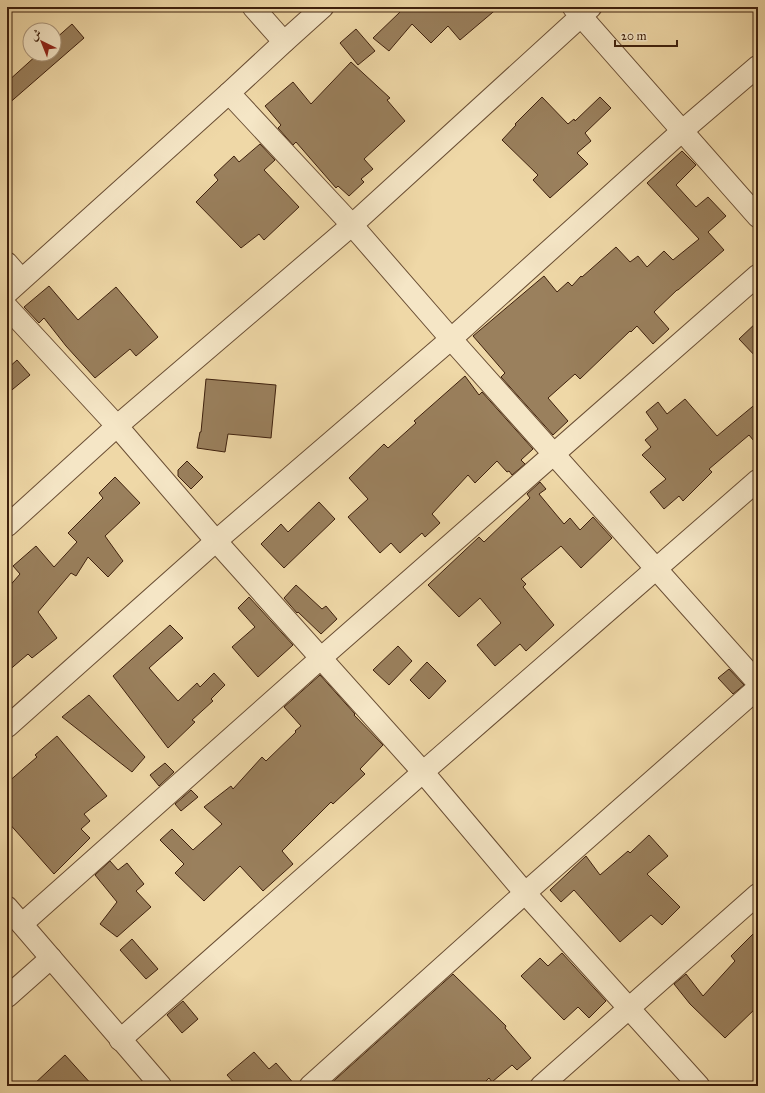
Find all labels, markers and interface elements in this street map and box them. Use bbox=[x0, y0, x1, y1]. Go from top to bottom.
north arrow bbox=[22, 22, 62, 62]
scale bar bbox=[615, 22, 677, 48]
text: ش bbox=[27, 27, 44, 44]
text: 20 m bbox=[621, 29, 647, 43]

